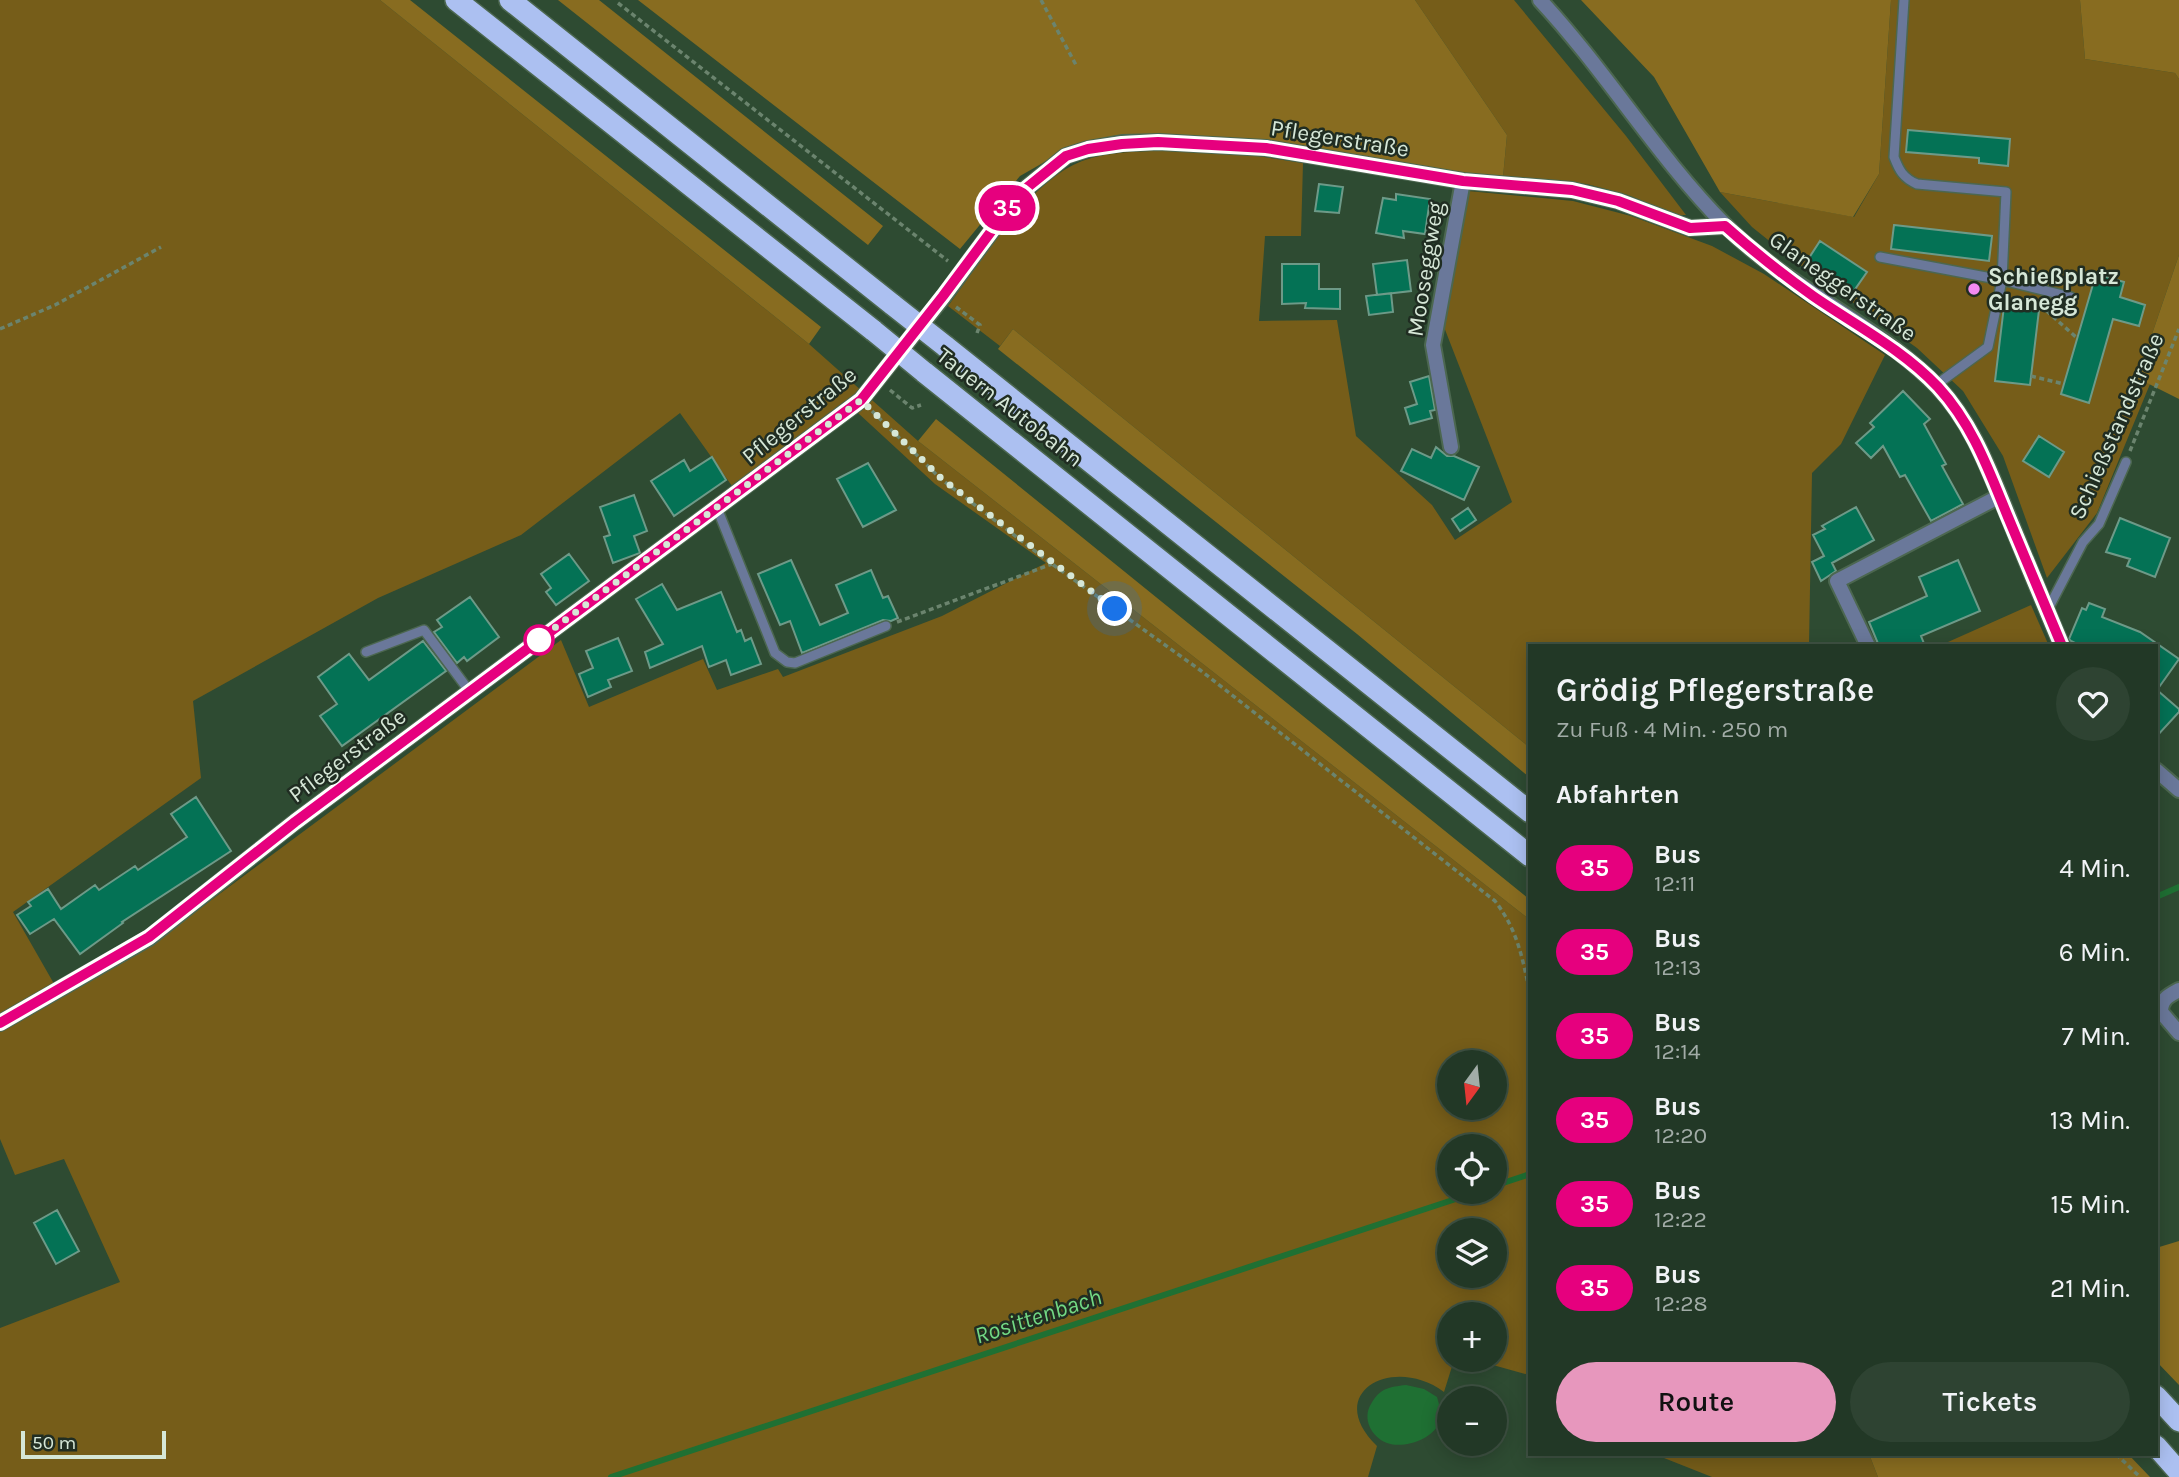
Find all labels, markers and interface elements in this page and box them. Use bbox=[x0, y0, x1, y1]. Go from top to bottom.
street label: Pflegerstraße bbox=[1269, 114, 1411, 163]
line badge: 35 bbox=[976, 185, 1038, 231]
text: 35 bbox=[993, 194, 1021, 222]
street label: Mooseggweg bbox=[1402, 200, 1449, 338]
street label: Glaneggerstraße bbox=[1764, 226, 1921, 347]
place label: Schießplatz Glanegg bbox=[1988, 263, 2119, 316]
marker: Schießplatz Glanegg bbox=[1966, 281, 1982, 297]
street label: Schießstandstraße bbox=[2063, 329, 2170, 523]
street label: Tauern Autobahn bbox=[931, 342, 1088, 473]
street label: Pflegerstraße bbox=[737, 361, 862, 470]
your location bbox=[1097, 591, 1132, 626]
unlabelled marker bbox=[524, 625, 554, 655]
button: heart bbox=[2056, 667, 2130, 741]
text: Grödig Pflegerstraße bbox=[1556, 671, 1874, 709]
street label: Pflegerstraße bbox=[283, 703, 411, 808]
text: Zu Fuß · 4 Min. · 250 m bbox=[1556, 716, 1788, 743]
text: Abfahrten bbox=[1556, 779, 1680, 810]
text: Bus bbox=[1654, 839, 1701, 870]
text: 4 Min. bbox=[2059, 853, 2130, 884]
text: 35 bbox=[1580, 854, 1609, 882]
text: 12:11 bbox=[1654, 870, 1695, 897]
text: Bus bbox=[1654, 923, 1701, 954]
text: 6 Min. bbox=[2059, 937, 2130, 968]
text: 35 bbox=[1580, 938, 1609, 966]
text: 12:13 bbox=[1654, 954, 1701, 981]
text: Bus bbox=[1654, 1007, 1701, 1038]
text: 7 Min. bbox=[2062, 1021, 2130, 1052]
text: 35 bbox=[1580, 1022, 1609, 1050]
text: 12:14 bbox=[1654, 1038, 1701, 1065]
north arrow bbox=[1437, 1050, 1507, 1120]
map controls bbox=[1437, 1050, 1507, 1456]
text: Bus bbox=[1654, 1091, 1701, 1122]
text: 13 Min. bbox=[2050, 1105, 2130, 1136]
text: 35 bbox=[1580, 1106, 1609, 1134]
text: 12:20 bbox=[1654, 1122, 1707, 1149]
button: locate bbox=[1437, 1134, 1507, 1204]
text: Bus bbox=[1654, 1175, 1701, 1206]
text: 15 Min. bbox=[2050, 1189, 2130, 1220]
text: 35 bbox=[1580, 1190, 1609, 1218]
text: 12:22 bbox=[1654, 1206, 1707, 1233]
button: layers bbox=[1437, 1218, 1507, 1288]
text: Bus bbox=[1654, 1259, 1701, 1290]
text: 21 Min. bbox=[2050, 1273, 2130, 1304]
text: 35 bbox=[1580, 1274, 1609, 1302]
water label: Rosittenbach bbox=[971, 1282, 1105, 1350]
text: 12:28 bbox=[1654, 1290, 1708, 1317]
button: + bbox=[1437, 1302, 1507, 1372]
button: Route bbox=[1556, 1362, 1836, 1442]
button: Tickets bbox=[1850, 1362, 2130, 1442]
button: − bbox=[1437, 1386, 1507, 1456]
scale bar bbox=[21, 1428, 166, 1460]
text: 50 m bbox=[32, 1432, 76, 1454]

